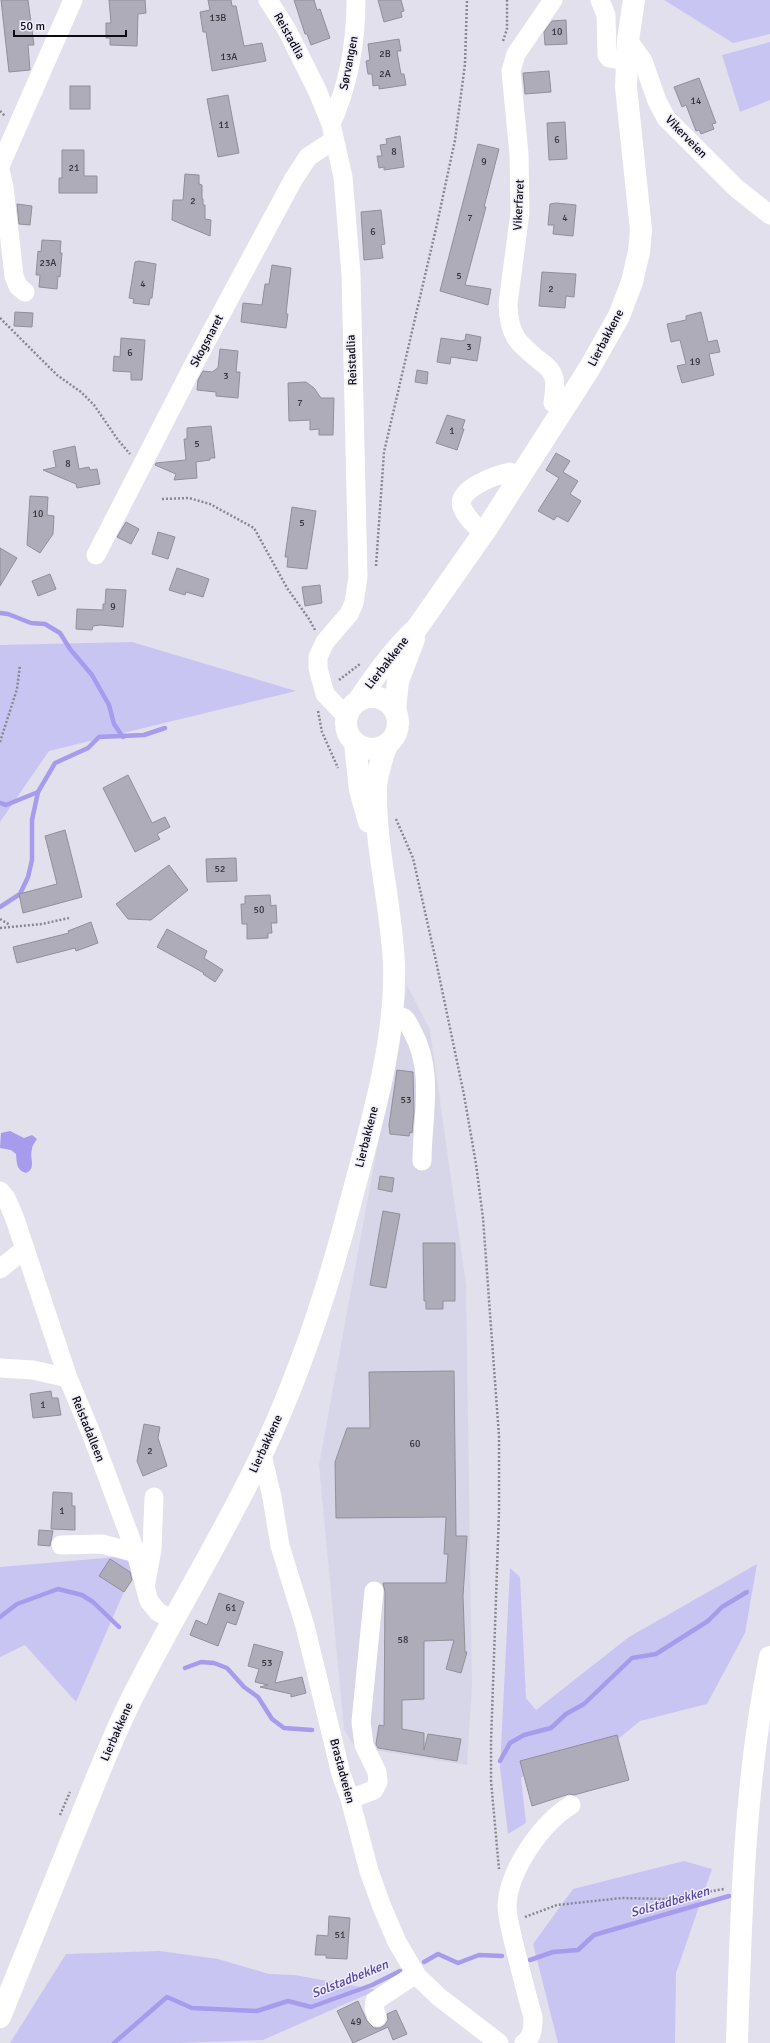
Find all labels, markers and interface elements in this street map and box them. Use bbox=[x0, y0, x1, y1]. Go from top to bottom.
street label: Reistadlia bbox=[270, 10, 308, 62]
scale bar bbox=[14, 12, 126, 38]
house number: 13B bbox=[210, 12, 226, 24]
text: 50 m bbox=[20, 19, 45, 34]
house number: 10 bbox=[552, 26, 562, 38]
street label: Sørvangen bbox=[336, 35, 362, 91]
house number: 2B bbox=[379, 48, 391, 60]
house number: 13A bbox=[221, 51, 237, 63]
house number: 2A bbox=[379, 68, 391, 80]
house number: 14 bbox=[691, 95, 702, 107]
street label: Vikerveien bbox=[662, 112, 710, 162]
house number: 11 bbox=[219, 119, 229, 131]
house number: 6 bbox=[554, 134, 560, 146]
house number: 8 bbox=[391, 146, 397, 158]
house number: 9 bbox=[481, 156, 487, 168]
house number: 21 bbox=[69, 162, 79, 174]
street label: Vikerfaret bbox=[510, 179, 528, 231]
house number: 2 bbox=[190, 195, 196, 207]
house number: 7 bbox=[467, 212, 473, 224]
house number: 4 bbox=[562, 212, 568, 224]
house number: 6 bbox=[370, 226, 376, 238]
house number: 23A bbox=[40, 257, 56, 269]
house number: 5 bbox=[456, 270, 462, 282]
house number: 4 bbox=[140, 278, 146, 290]
house number: 2 bbox=[548, 283, 554, 295]
street label: Lierbakkene bbox=[585, 307, 627, 369]
street label: Skogsnaret bbox=[187, 312, 227, 370]
street label: Reistadlia bbox=[344, 334, 360, 386]
house number: 3 bbox=[466, 341, 472, 353]
house number: 6 bbox=[127, 347, 133, 359]
house number: 19 bbox=[690, 356, 700, 368]
house number: 3 bbox=[223, 370, 229, 382]
house number: 7 bbox=[297, 397, 303, 409]
house number: 1 bbox=[449, 425, 455, 437]
house number: 5 bbox=[194, 438, 200, 450]
house number: 8 bbox=[65, 458, 71, 470]
house number: 10 bbox=[33, 508, 43, 520]
house number: 5 bbox=[299, 517, 305, 529]
house number: 9 bbox=[110, 601, 116, 613]
street label: Lierbakkene bbox=[362, 634, 412, 692]
house number: 52 bbox=[215, 863, 225, 875]
house number: 50 bbox=[254, 904, 264, 916]
house number: 53 bbox=[401, 1094, 411, 1106]
street label: Lierbakkene bbox=[352, 1105, 382, 1169]
street label: Reistadalleen bbox=[68, 1394, 108, 1464]
house number: 1 bbox=[40, 1399, 46, 1411]
street label: Lierbakkene bbox=[246, 1413, 286, 1475]
house number: 60 bbox=[410, 1438, 420, 1450]
house number: 2 bbox=[147, 1445, 153, 1457]
house number: 1 bbox=[59, 1505, 65, 1517]
house number: 61 bbox=[226, 1602, 236, 1614]
house number: 58 bbox=[398, 1634, 408, 1646]
house number: 53 bbox=[262, 1657, 272, 1669]
street label: Lierbakkene bbox=[97, 1700, 137, 1764]
street label: Brastadveien bbox=[326, 1737, 358, 1805]
water label: Solstadbekken bbox=[629, 1883, 712, 1921]
house number: 51 bbox=[335, 1929, 345, 1941]
water label: Solstadbekken bbox=[309, 1956, 391, 2002]
house number: 49 bbox=[351, 2016, 361, 2028]

